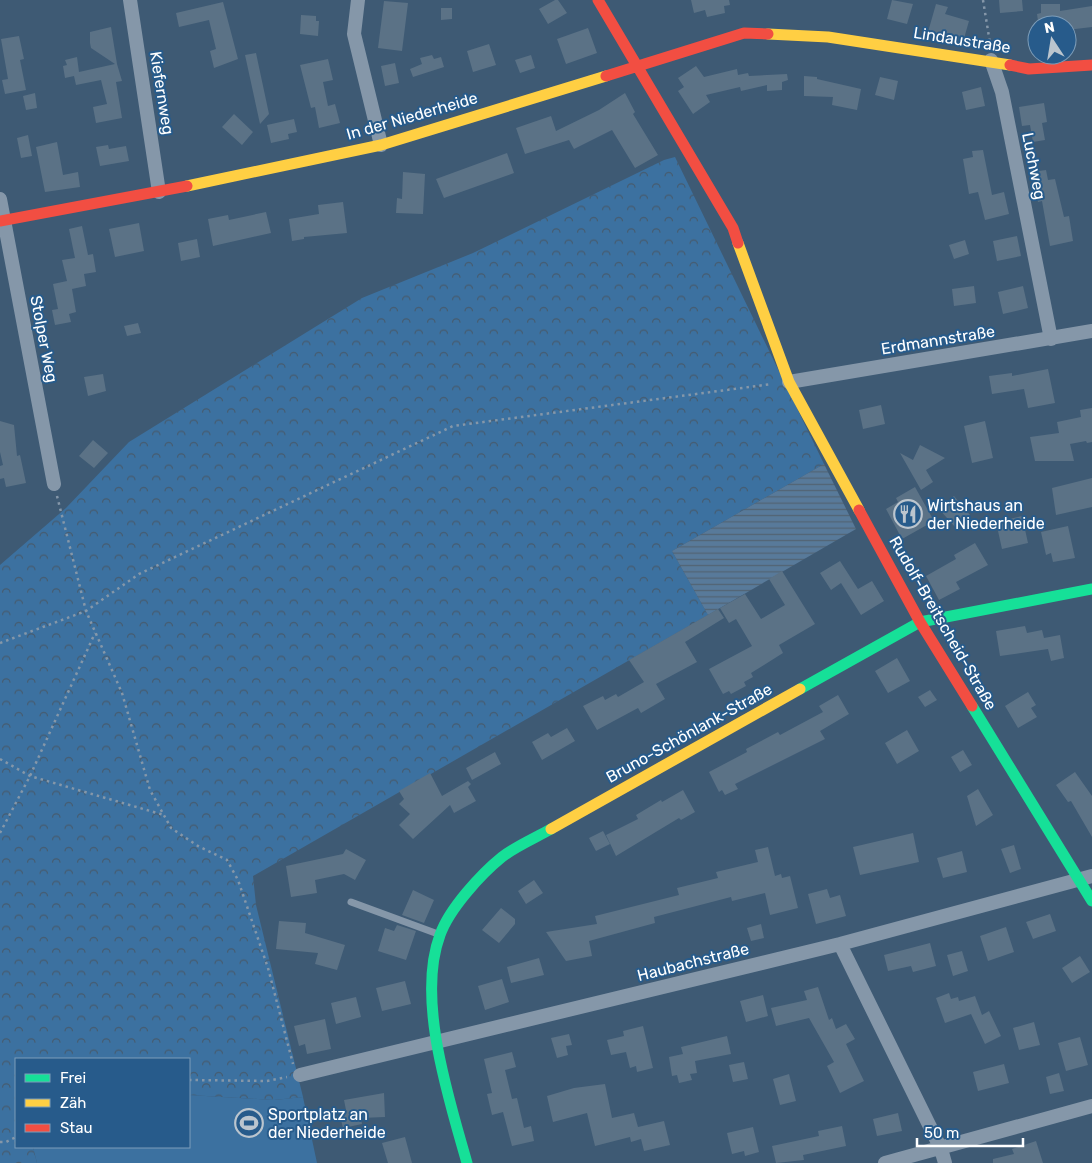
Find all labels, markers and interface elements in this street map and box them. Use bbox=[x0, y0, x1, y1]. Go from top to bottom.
north arrow bbox=[1027, 15, 1077, 65]
text: N bbox=[1043, 18, 1056, 37]
street label: Lindaustraße bbox=[912, 23, 1012, 57]
street label: Kiefernweg bbox=[146, 50, 178, 136]
street label: In der Niederheide bbox=[344, 88, 480, 144]
street label: Luchweg bbox=[1018, 131, 1050, 201]
street label: Stolper Weg bbox=[26, 294, 62, 384]
street label: Erdmannstraße bbox=[880, 322, 996, 358]
place label: Wirtshaus an der Niederheide bbox=[927, 496, 1045, 533]
restaurant icon: Wirtshaus an der Niederheide bbox=[893, 499, 923, 529]
street label: Rudolf-Breitscheid-Straße bbox=[885, 533, 1001, 713]
street label: Bruno-Schönlank-Straße bbox=[603, 679, 775, 787]
street label: Haubachstraße bbox=[635, 939, 751, 985]
legend bbox=[15, 1058, 190, 1148]
text: Frei bbox=[60, 1069, 86, 1087]
text: Zäh bbox=[60, 1094, 86, 1112]
place label: Sportplatz an der Niederheide bbox=[268, 1105, 386, 1142]
sports icon: Sportplatz an der Niederheide bbox=[234, 1108, 264, 1138]
scale bar bbox=[917, 1116, 1023, 1148]
text: Stau bbox=[60, 1119, 93, 1137]
text: 50 m bbox=[924, 1124, 959, 1142]

